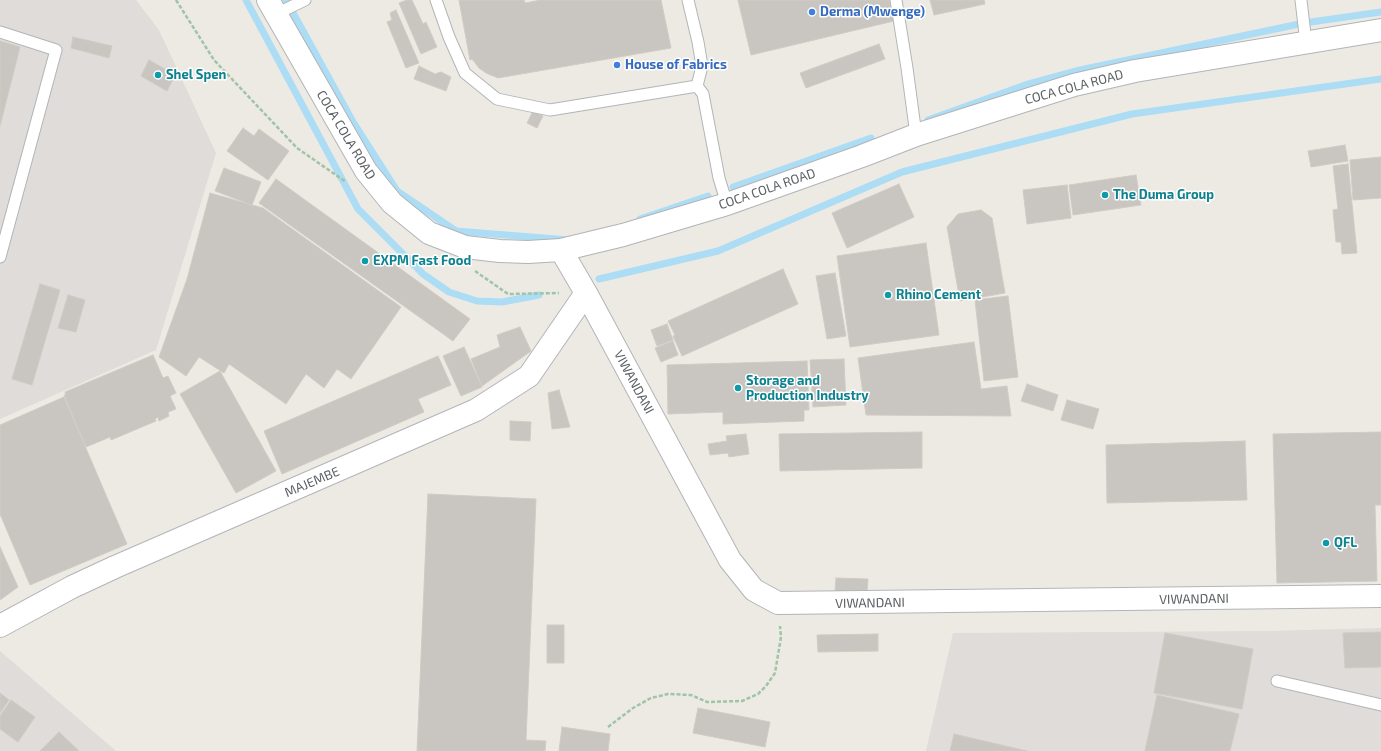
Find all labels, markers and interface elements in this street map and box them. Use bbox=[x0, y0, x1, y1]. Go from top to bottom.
place label: Derma (Mwenge) bbox=[820, 4, 925, 20]
marker: Derma (Mwenge) bbox=[807, 7, 817, 17]
place label: House of Fabrics bbox=[625, 57, 727, 73]
marker: House of Fabrics bbox=[612, 60, 622, 70]
street label: COCA COLA ROAD bbox=[1023, 66, 1125, 108]
place label: Shel Spen bbox=[166, 67, 226, 83]
marker: Shel Spen bbox=[153, 70, 163, 80]
street label: COCA COLA ROAD bbox=[313, 88, 379, 182]
street label: COCA COLA ROAD bbox=[717, 165, 817, 213]
place label: The Duma Group bbox=[1113, 187, 1214, 203]
marker: The Duma Group bbox=[1100, 190, 1110, 200]
place label: EXPM Fast Food bbox=[373, 253, 471, 269]
marker: EXPM Fast Food bbox=[360, 256, 370, 266]
place label: Rhino Cement bbox=[896, 287, 981, 303]
marker: Rhino Cement bbox=[883, 290, 893, 300]
street label: VIWANDANI bbox=[611, 348, 657, 416]
place label: Storage and Production Industry bbox=[746, 373, 869, 404]
marker: Storage and Production Industry bbox=[733, 383, 743, 393]
street label: MAJEMBE bbox=[282, 464, 342, 500]
place label: QFL bbox=[1334, 535, 1357, 551]
marker: QFL bbox=[1321, 538, 1331, 548]
street label: VIWANDANI bbox=[1159, 591, 1229, 607]
street label: VIWANDANI bbox=[835, 595, 905, 611]

